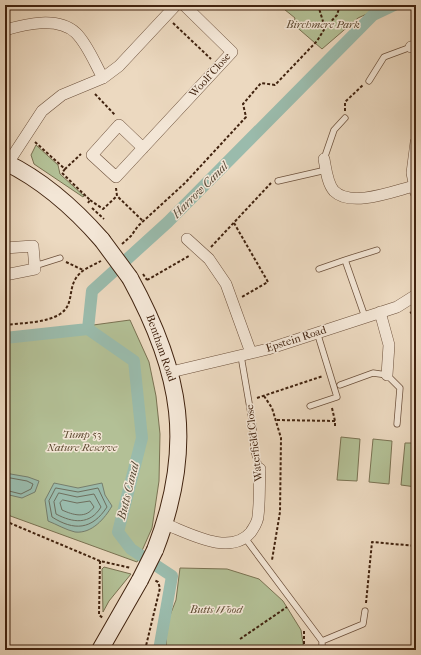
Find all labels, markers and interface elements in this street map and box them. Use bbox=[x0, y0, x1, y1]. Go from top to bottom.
park label: Birchmere Park bbox=[285, 18, 360, 31]
street label: Woolf Close bbox=[186, 50, 234, 101]
water label: Harrow Canal bbox=[169, 158, 232, 221]
street label: Bentham Road bbox=[143, 313, 179, 384]
street label: Epstein Road bbox=[264, 323, 329, 355]
street label: Waterfield Close bbox=[243, 403, 265, 483]
park label: Tump 53 Nature Reserve bbox=[46, 428, 118, 454]
water label: Butts Canal bbox=[114, 459, 142, 522]
park label: Butts Wood bbox=[189, 603, 243, 616]

